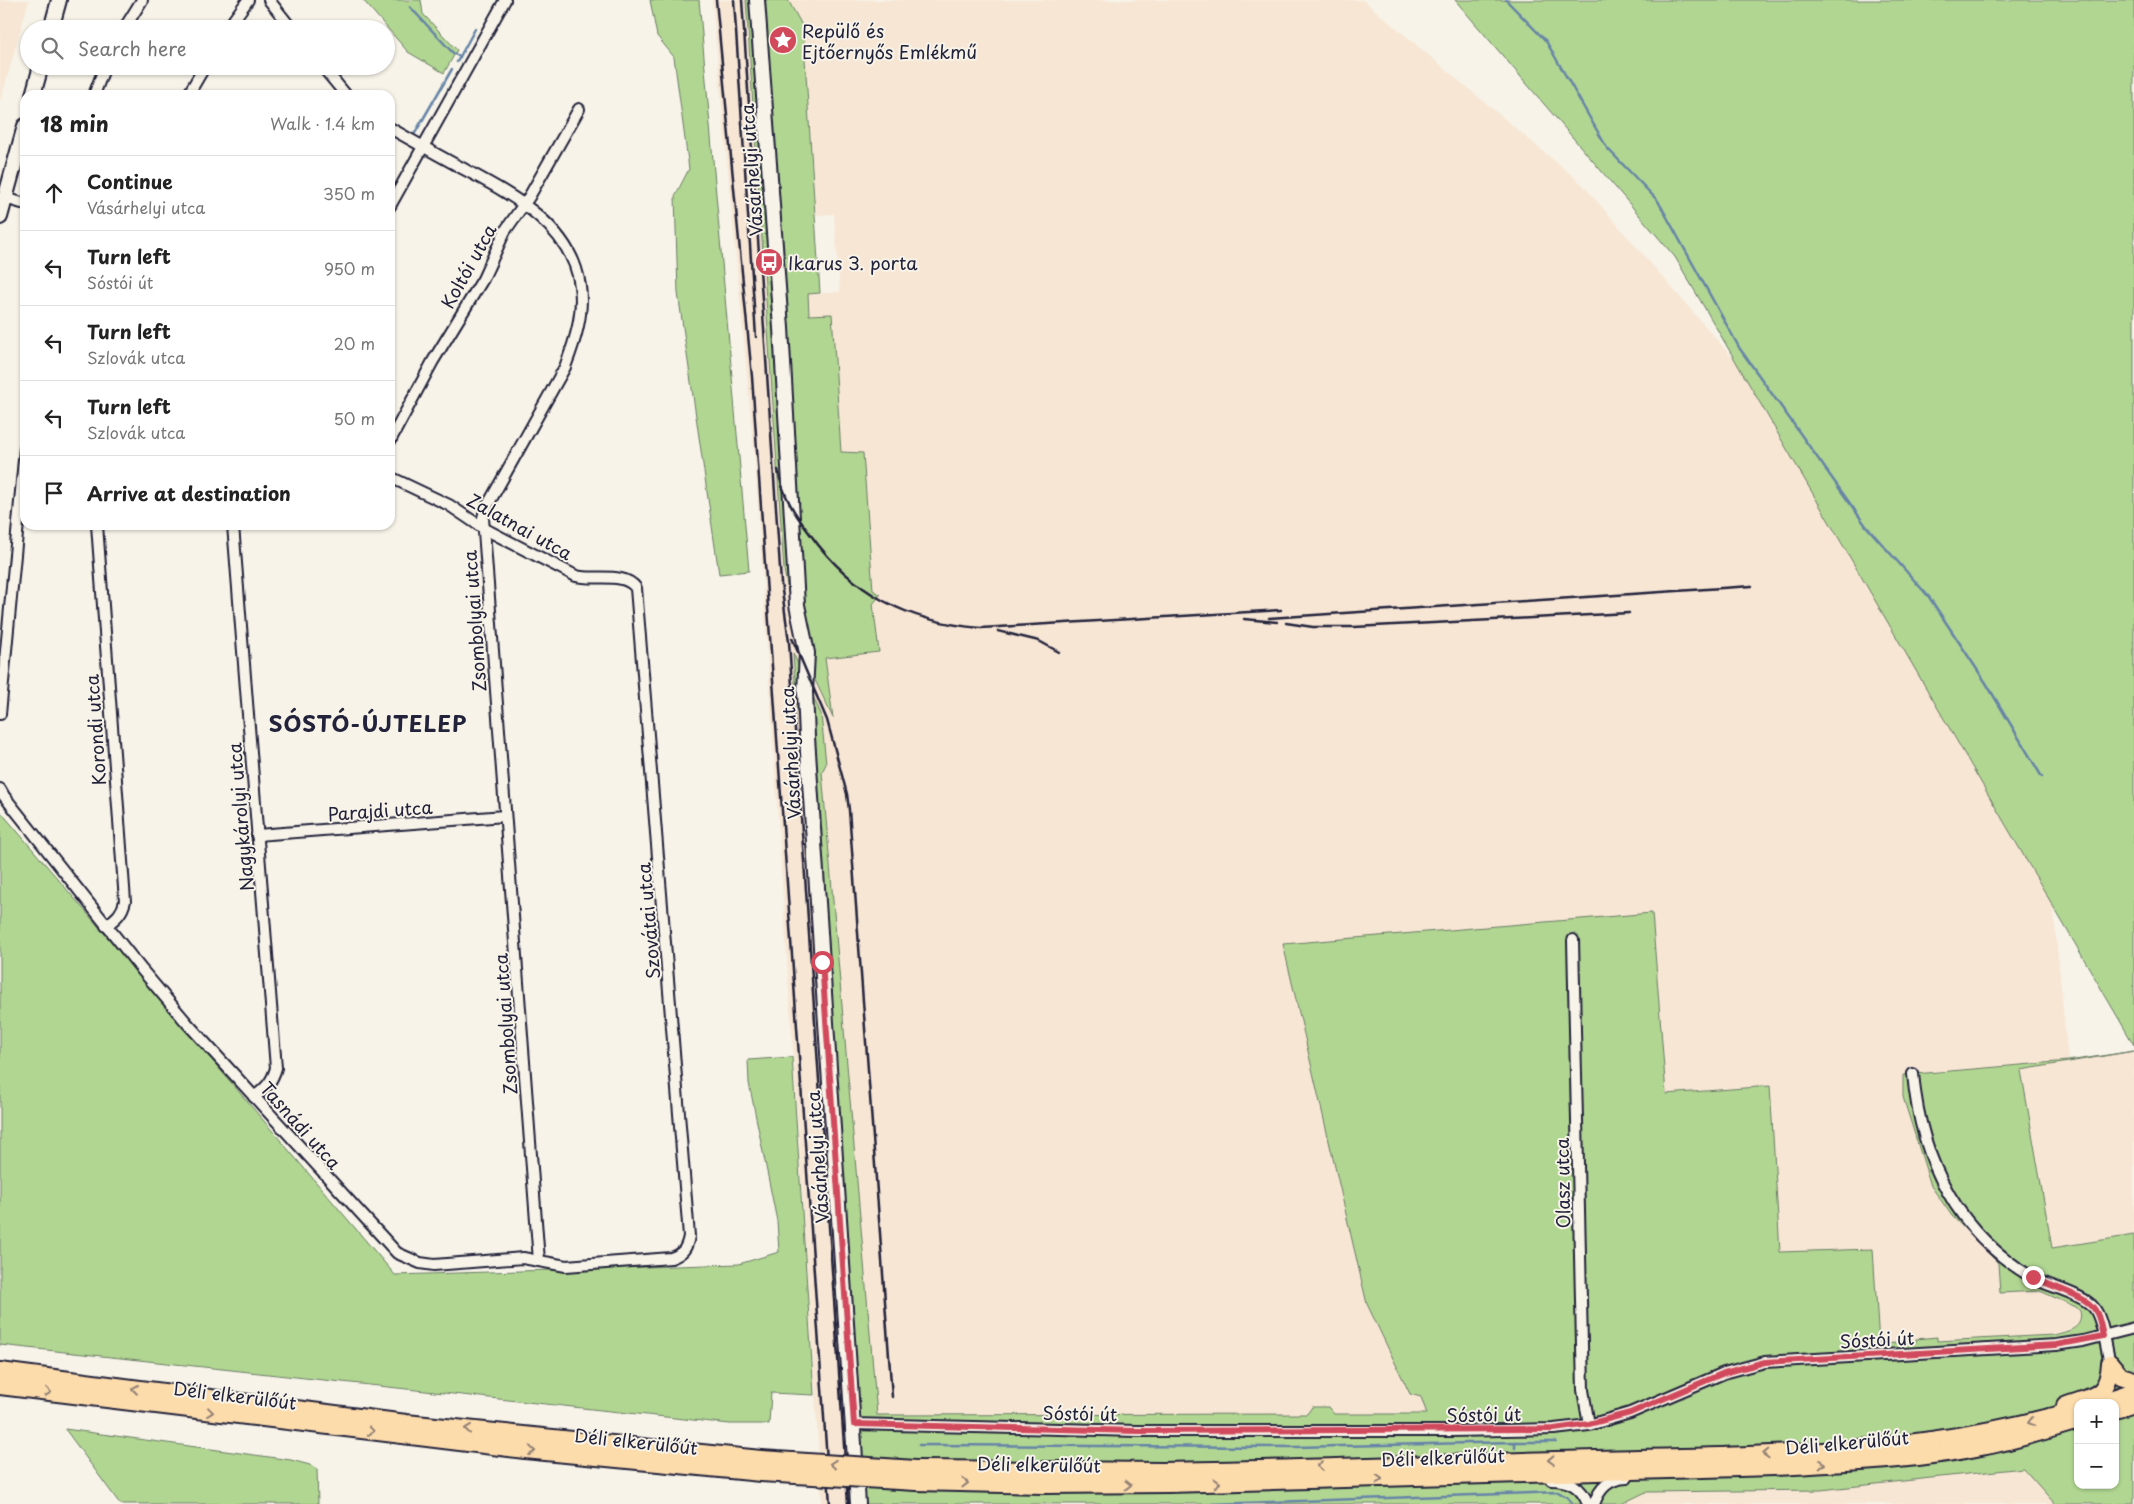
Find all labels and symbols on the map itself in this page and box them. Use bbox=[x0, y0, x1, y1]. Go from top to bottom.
place label: Repülő és Ejtőernyős Emlékmű bbox=[802, 17, 977, 65]
place icon: Repülő és Ejtőernyős Emlékmű bbox=[768, 25, 798, 55]
street label: Vásárhelyi utca bbox=[733, 102, 769, 237]
street label: Koltói utca bbox=[434, 218, 503, 313]
bus stop icon: Ikarus 3. porta bbox=[754, 247, 784, 277]
place label: Ikarus 3. porta bbox=[788, 249, 918, 276]
street label: Zalatnai utca bbox=[462, 486, 578, 566]
street label: Zsombolyai utca bbox=[456, 549, 492, 693]
street label: Korondi utca bbox=[78, 673, 112, 787]
street label: Vásárhelyi utca bbox=[773, 685, 807, 820]
district label: SÓSTÓ-ÚJTELEP bbox=[269, 706, 467, 739]
street label: Nagykárolyi utca bbox=[220, 741, 260, 892]
street label: Parajdi utca bbox=[327, 793, 434, 827]
street label: Szovátai utca bbox=[629, 861, 667, 980]
route start bbox=[811, 951, 834, 974]
street label: Zsombolyai utca bbox=[487, 952, 523, 1096]
street label: Tasnádi utca bbox=[254, 1075, 348, 1175]
street label: Vásárhelyi utca bbox=[799, 1089, 835, 1224]
street label: Olasz utca bbox=[1548, 1137, 1576, 1229]
route end bbox=[2022, 1266, 2045, 1289]
street label: Sóstói út bbox=[1839, 1324, 1915, 1354]
street label: Déli elkerülőút bbox=[172, 1374, 298, 1416]
one-way arrow bbox=[131, 1385, 140, 1395]
one-way arrow bbox=[45, 1386, 53, 1397]
street label: Sóstói út bbox=[1042, 1399, 1118, 1427]
street label: Sóstói út bbox=[1446, 1400, 1522, 1428]
one-way arrow bbox=[206, 1406, 214, 1417]
one-way arrow bbox=[2027, 1416, 2035, 1426]
street label: Déli elkerülőút bbox=[573, 1421, 699, 1461]
street label: Déli elkerülőút bbox=[1784, 1423, 1910, 1461]
one-way arrow bbox=[464, 1424, 472, 1435]
one-way arrow bbox=[367, 1425, 375, 1436]
street label: Déli elkerülőút bbox=[1381, 1441, 1505, 1473]
one-way arrow bbox=[529, 1445, 537, 1456]
one-way arrow bbox=[1761, 1448, 1769, 1459]
street label: Déli elkerülőút bbox=[977, 1449, 1101, 1479]
one-way arrow bbox=[1547, 1455, 1554, 1465]
one-way arrow bbox=[829, 1458, 837, 1469]
one-way arrow bbox=[1818, 1459, 1826, 1470]
one-way arrow bbox=[1315, 1461, 1323, 1472]
one-way arrow bbox=[1376, 1473, 1384, 1484]
one-way arrow bbox=[962, 1478, 969, 1488]
one-way arrow bbox=[1214, 1478, 1221, 1488]
one-way arrow bbox=[1124, 1479, 1132, 1490]

